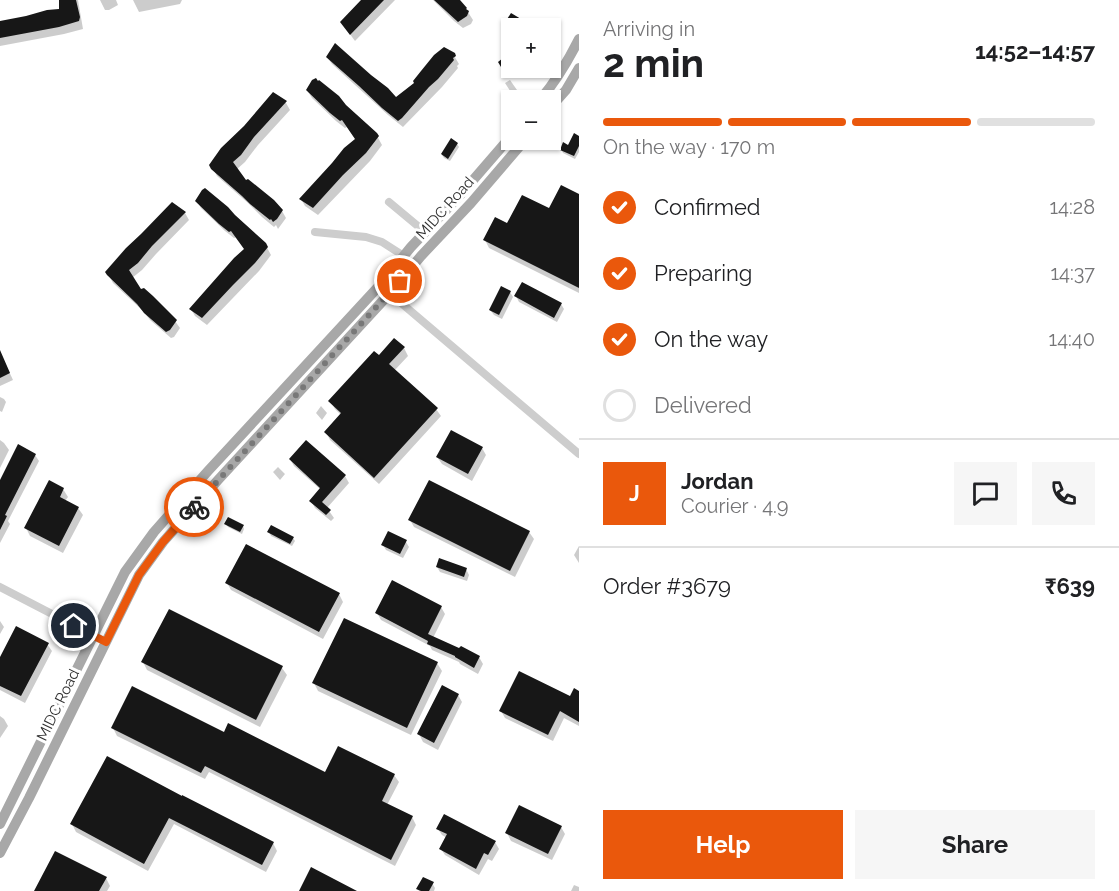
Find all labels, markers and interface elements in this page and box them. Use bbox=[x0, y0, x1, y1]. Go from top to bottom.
text: Arriving in bbox=[603, 17, 695, 41]
map controls bbox=[501, 18, 561, 150]
button: + bbox=[501, 18, 561, 78]
text: 14:52–14:57 bbox=[975, 38, 1095, 64]
text: 2 min bbox=[603, 40, 704, 86]
button: − bbox=[501, 90, 561, 150]
text: On the way · 170 m bbox=[603, 135, 775, 159]
street label: MIDC Road bbox=[412, 173, 478, 243]
icon: check bbox=[603, 191, 636, 224]
text: Confirmed bbox=[654, 194, 761, 220]
text: 14:28 bbox=[1049, 195, 1095, 219]
pin bbox=[374, 255, 425, 306]
icon: check bbox=[603, 257, 636, 290]
text: Preparing bbox=[654, 260, 752, 286]
text: 14:37 bbox=[1050, 261, 1095, 285]
icon: bag bbox=[383, 264, 416, 297]
icon: check bbox=[603, 323, 636, 356]
text: On the way bbox=[654, 326, 768, 352]
text: 14:40 bbox=[1049, 327, 1095, 351]
text: Delivered bbox=[654, 392, 752, 418]
button: chat bbox=[954, 462, 1017, 525]
button: phone bbox=[1032, 462, 1095, 525]
text: Jordan bbox=[681, 468, 753, 494]
courier bbox=[164, 477, 224, 537]
text: J bbox=[629, 480, 640, 506]
icon: bike bbox=[178, 491, 211, 524]
text: Courier · 4.9 bbox=[681, 494, 789, 518]
text: Order #3679 bbox=[603, 573, 731, 599]
text: ₹639 bbox=[1045, 573, 1095, 599]
pin bbox=[48, 600, 99, 651]
icon: home bbox=[57, 609, 90, 642]
street label: MIDC Road bbox=[33, 666, 83, 744]
button: Help bbox=[603, 810, 843, 879]
button: Share bbox=[855, 810, 1095, 879]

